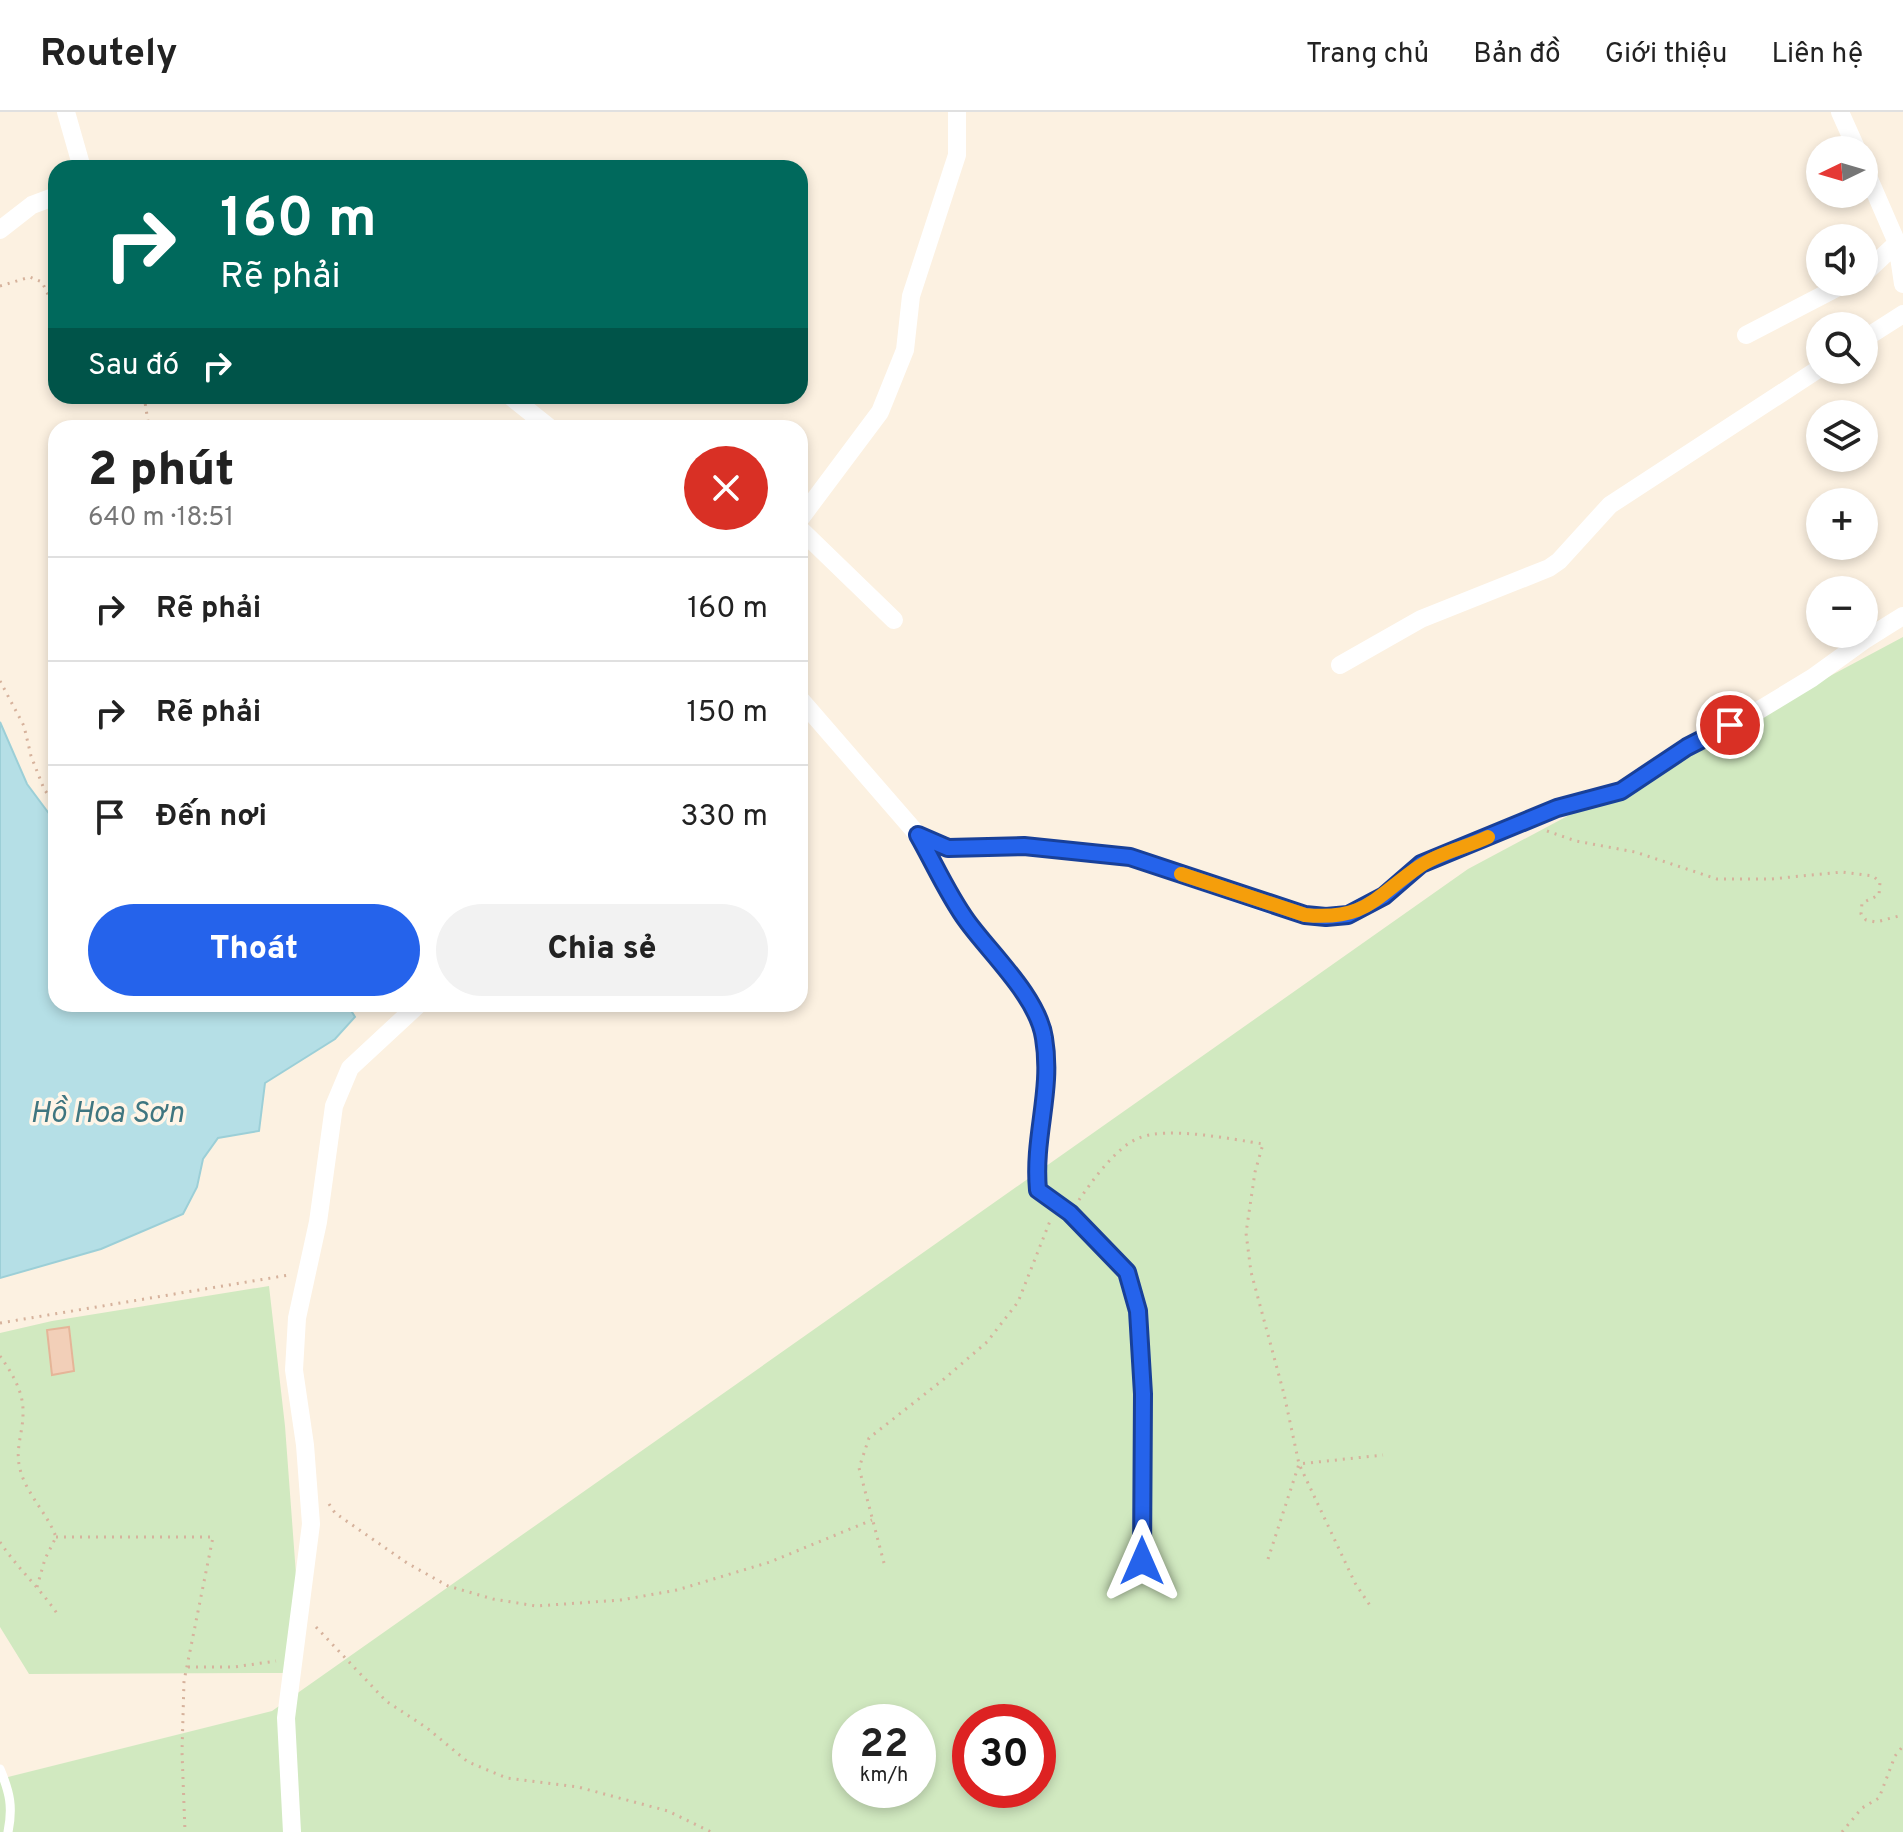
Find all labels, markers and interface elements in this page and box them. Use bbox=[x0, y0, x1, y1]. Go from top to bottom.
text: Routely bbox=[40, 31, 178, 80]
text: Trang chủ bbox=[1306, 37, 1429, 73]
text: Bản đồ bbox=[1473, 37, 1561, 73]
text: Giới thiệu bbox=[1605, 37, 1727, 73]
text: Liên hệ bbox=[1771, 37, 1863, 73]
north arrow bbox=[1806, 136, 1878, 208]
map controls bbox=[1806, 136, 1878, 648]
text: 160 m bbox=[220, 186, 377, 256]
icon: right bbox=[88, 192, 192, 296]
button: sound bbox=[1806, 224, 1878, 296]
text: Rẽ phải bbox=[220, 255, 341, 301]
button: search bbox=[1806, 312, 1878, 384]
icon: right bbox=[195, 344, 239, 388]
text: Sau đó bbox=[88, 348, 179, 385]
button: layers bbox=[1806, 400, 1878, 472]
text: 2 phút bbox=[88, 442, 234, 502]
button: close bbox=[684, 446, 768, 530]
button: + bbox=[1806, 488, 1878, 560]
text: 640 m · 18:51 bbox=[88, 502, 234, 535]
button: − bbox=[1806, 576, 1878, 648]
icon: right bbox=[88, 587, 132, 631]
text: Rẽ phải bbox=[156, 591, 261, 628]
text: 160 m bbox=[687, 591, 768, 628]
icon: right bbox=[88, 691, 132, 735]
pin bbox=[1696, 691, 1764, 759]
text: Rẽ phải bbox=[156, 695, 261, 732]
text: 150 m bbox=[687, 695, 768, 732]
icon: arrive bbox=[1708, 703, 1752, 747]
icon: arrive bbox=[88, 795, 132, 839]
text: Đến nơi bbox=[156, 799, 267, 836]
text: 330 m bbox=[680, 799, 768, 836]
button: Thoát bbox=[88, 904, 420, 996]
button: Chia sẻ bbox=[436, 904, 768, 996]
water label: Hồ Hoa Sơn bbox=[30, 1094, 184, 1133]
position arrow bbox=[1100, 1519, 1184, 1603]
speed limit sign: 30 bbox=[952, 1704, 1056, 1808]
text: 22 bbox=[860, 1721, 908, 1771]
text: km/h bbox=[860, 1763, 908, 1789]

